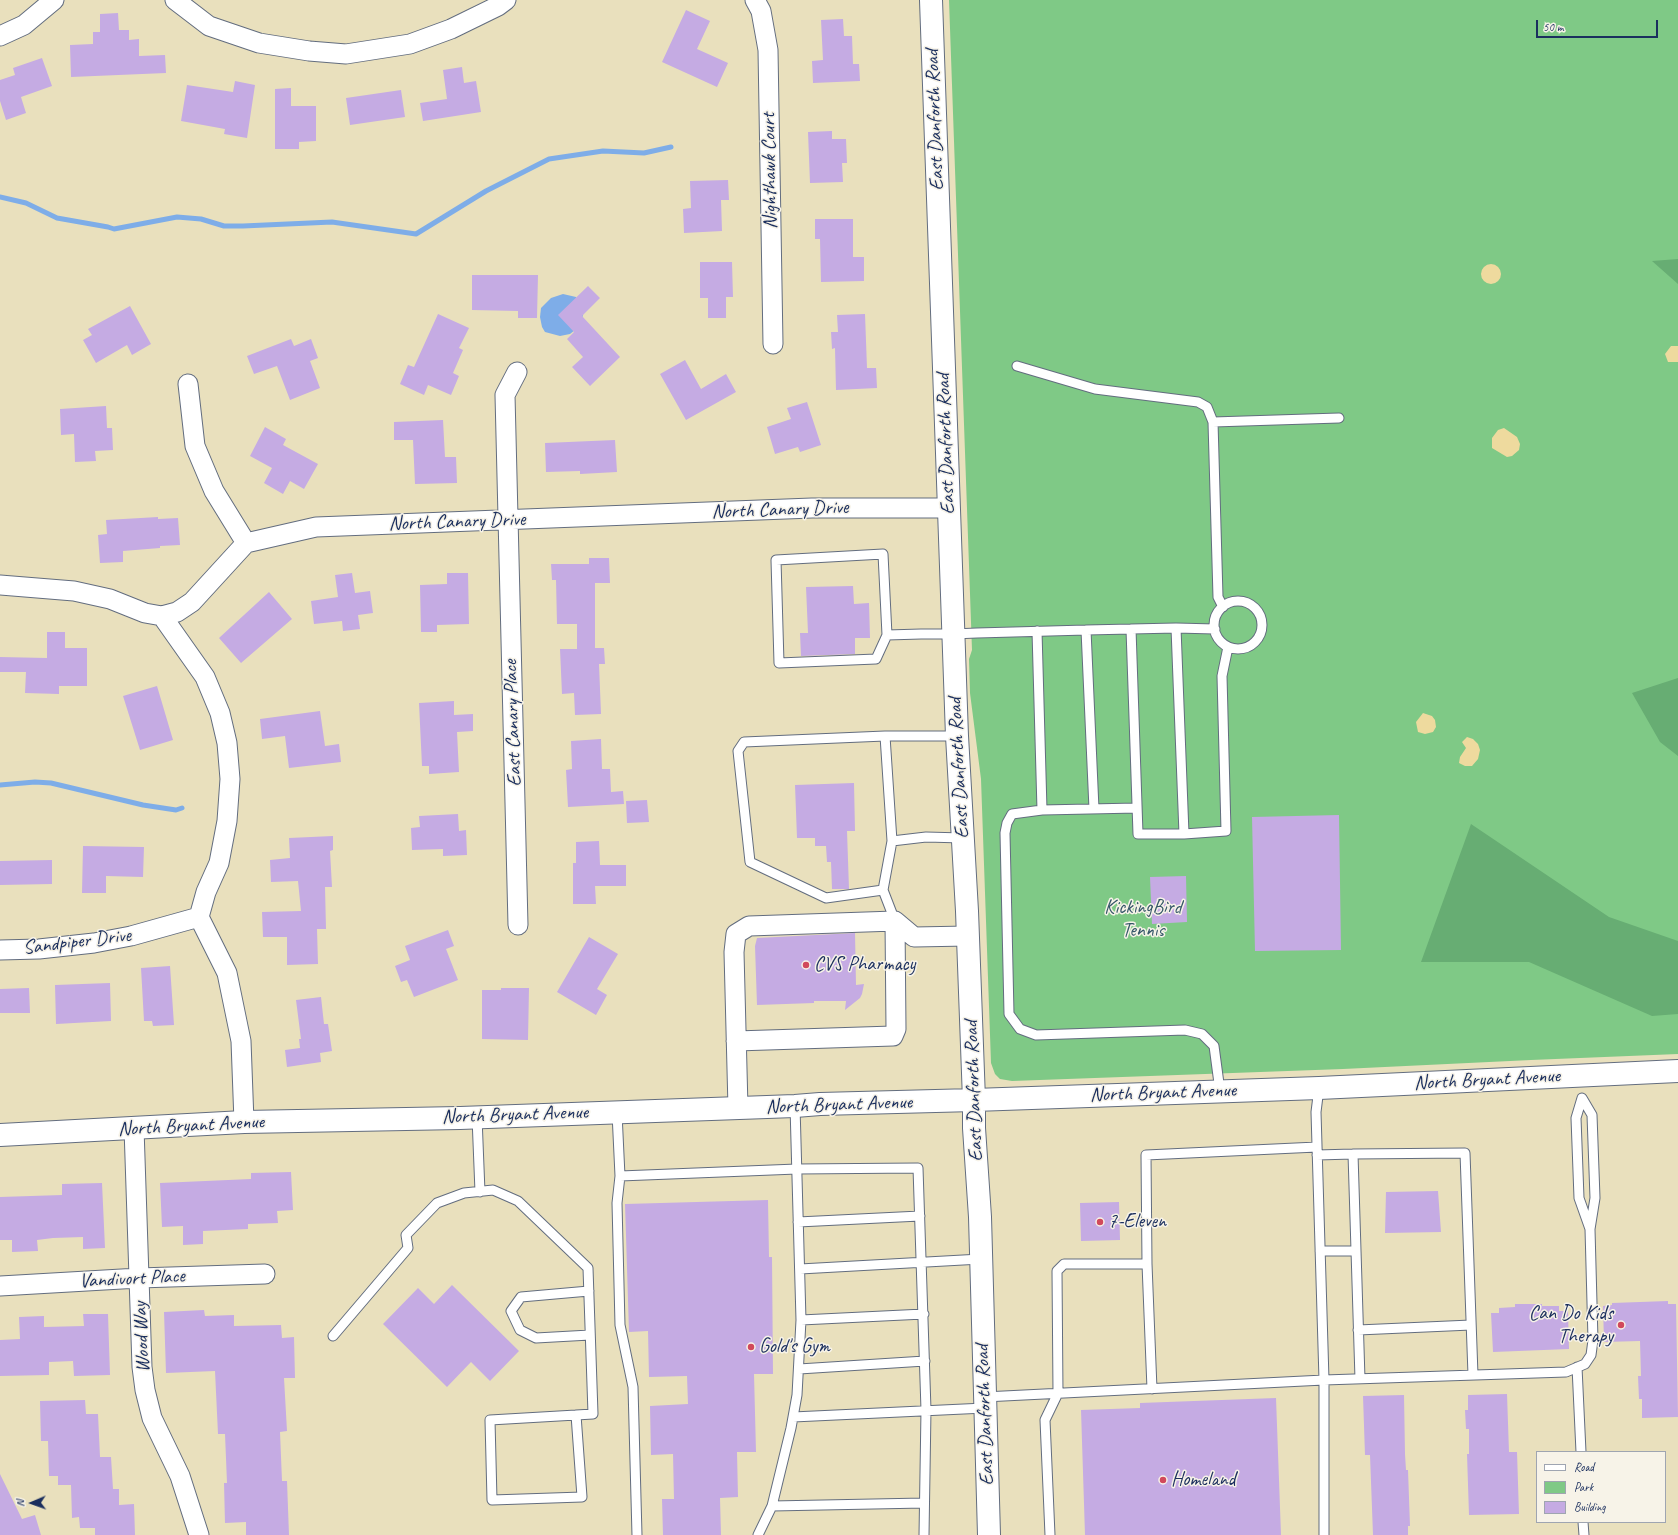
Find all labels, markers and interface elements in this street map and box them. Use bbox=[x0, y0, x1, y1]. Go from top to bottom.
scale bar bbox=[1538, 12, 1660, 38]
text: 50 m bbox=[1543, 19, 1563, 35]
street label: East Danforth Road bbox=[921, 49, 949, 191]
street label: Nighthawk Court bbox=[757, 113, 783, 229]
street label: East Danforth Road bbox=[932, 373, 960, 515]
street label: North Canary Drive bbox=[711, 496, 849, 524]
street label: North Canary Drive bbox=[388, 508, 526, 536]
street label: East Canary Place bbox=[499, 659, 527, 787]
street label: East Danforth Road bbox=[943, 697, 975, 839]
park label: KickingBird Tennis bbox=[1104, 896, 1182, 943]
street label: Sandpiper Drive bbox=[22, 923, 132, 961]
place label: CVS Pharmacy bbox=[814, 953, 915, 977]
marker: CVS Pharmacy bbox=[801, 960, 811, 970]
street label: East Danforth Road bbox=[960, 1020, 988, 1162]
street label: North Bryant Avenue bbox=[1413, 1064, 1561, 1096]
street label: North Bryant Avenue bbox=[1089, 1078, 1237, 1108]
street label: North Bryant Avenue bbox=[765, 1090, 913, 1120]
street label: North Bryant Avenue bbox=[441, 1100, 589, 1130]
street label: North Bryant Avenue bbox=[117, 1110, 265, 1142]
place label: 7-Eleven bbox=[1108, 1210, 1166, 1234]
marker: 7-Eleven bbox=[1095, 1217, 1105, 1227]
street label: Vandivort Place bbox=[79, 1264, 185, 1294]
street label: Wood Way bbox=[128, 1301, 156, 1373]
place label: Can Do Kids Therapy bbox=[1529, 1302, 1613, 1349]
marker: Can Do Kids Therapy bbox=[1616, 1320, 1626, 1330]
place label: Gold's Gym bbox=[759, 1335, 830, 1359]
marker: Gold's Gym bbox=[746, 1342, 756, 1352]
street label: East Danforth Road bbox=[971, 1344, 999, 1486]
legend bbox=[1536, 1451, 1666, 1523]
text: Road bbox=[1574, 1459, 1594, 1475]
place label: Homeland bbox=[1171, 1468, 1235, 1492]
marker: Homeland bbox=[1158, 1475, 1168, 1485]
text: Park bbox=[1574, 1479, 1593, 1495]
north arrow bbox=[12, 1483, 52, 1523]
text: Building bbox=[1574, 1499, 1606, 1515]
text: N bbox=[13, 1500, 27, 1507]

